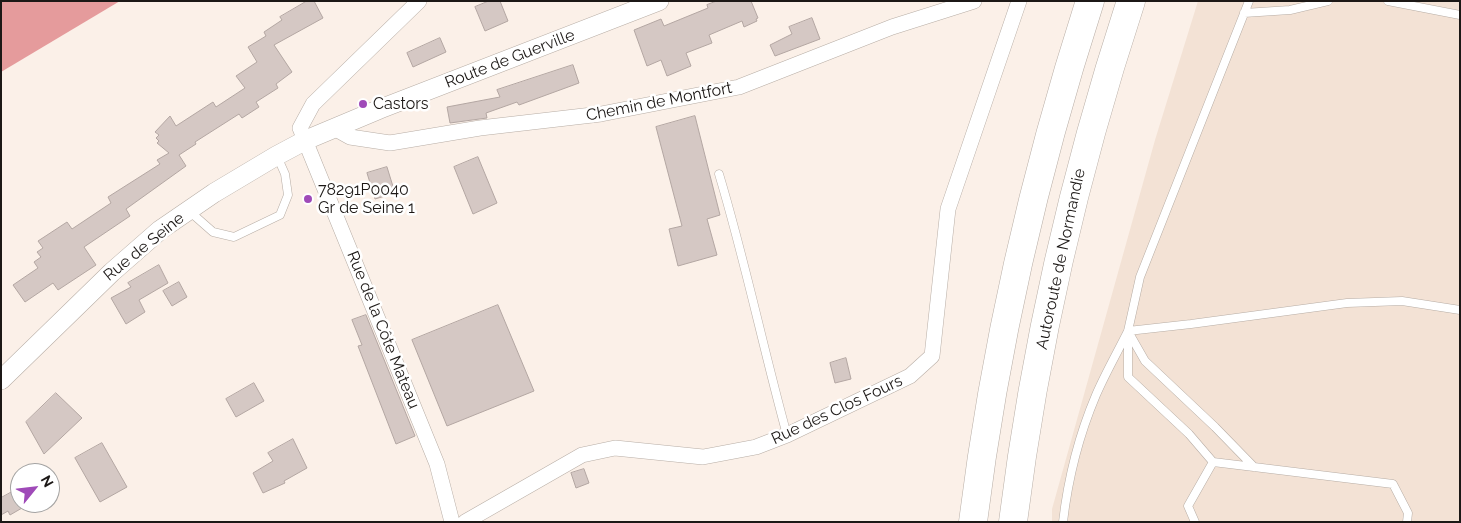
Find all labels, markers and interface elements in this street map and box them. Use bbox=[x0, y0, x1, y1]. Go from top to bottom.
street label: Route de Guerville bbox=[442, 25, 578, 93]
street label: Chemin de Montfort bbox=[584, 78, 734, 126]
place label: Castors bbox=[373, 94, 429, 114]
marker: Castors bbox=[357, 98, 369, 110]
street label: Autoroute de Normandie bbox=[1032, 167, 1090, 351]
place label: 78291P0040 Gr de Seine 1 bbox=[318, 180, 415, 218]
marker: 78291P0040 Gr de Seine 1 bbox=[302, 193, 314, 205]
street label: Rue de Seine bbox=[100, 209, 188, 285]
street label: Rue de la Côte Mateau bbox=[343, 248, 423, 412]
street label: Rue des Clos Fours bbox=[768, 371, 906, 449]
north arrow bbox=[10, 463, 60, 513]
text: N bbox=[38, 473, 57, 490]

